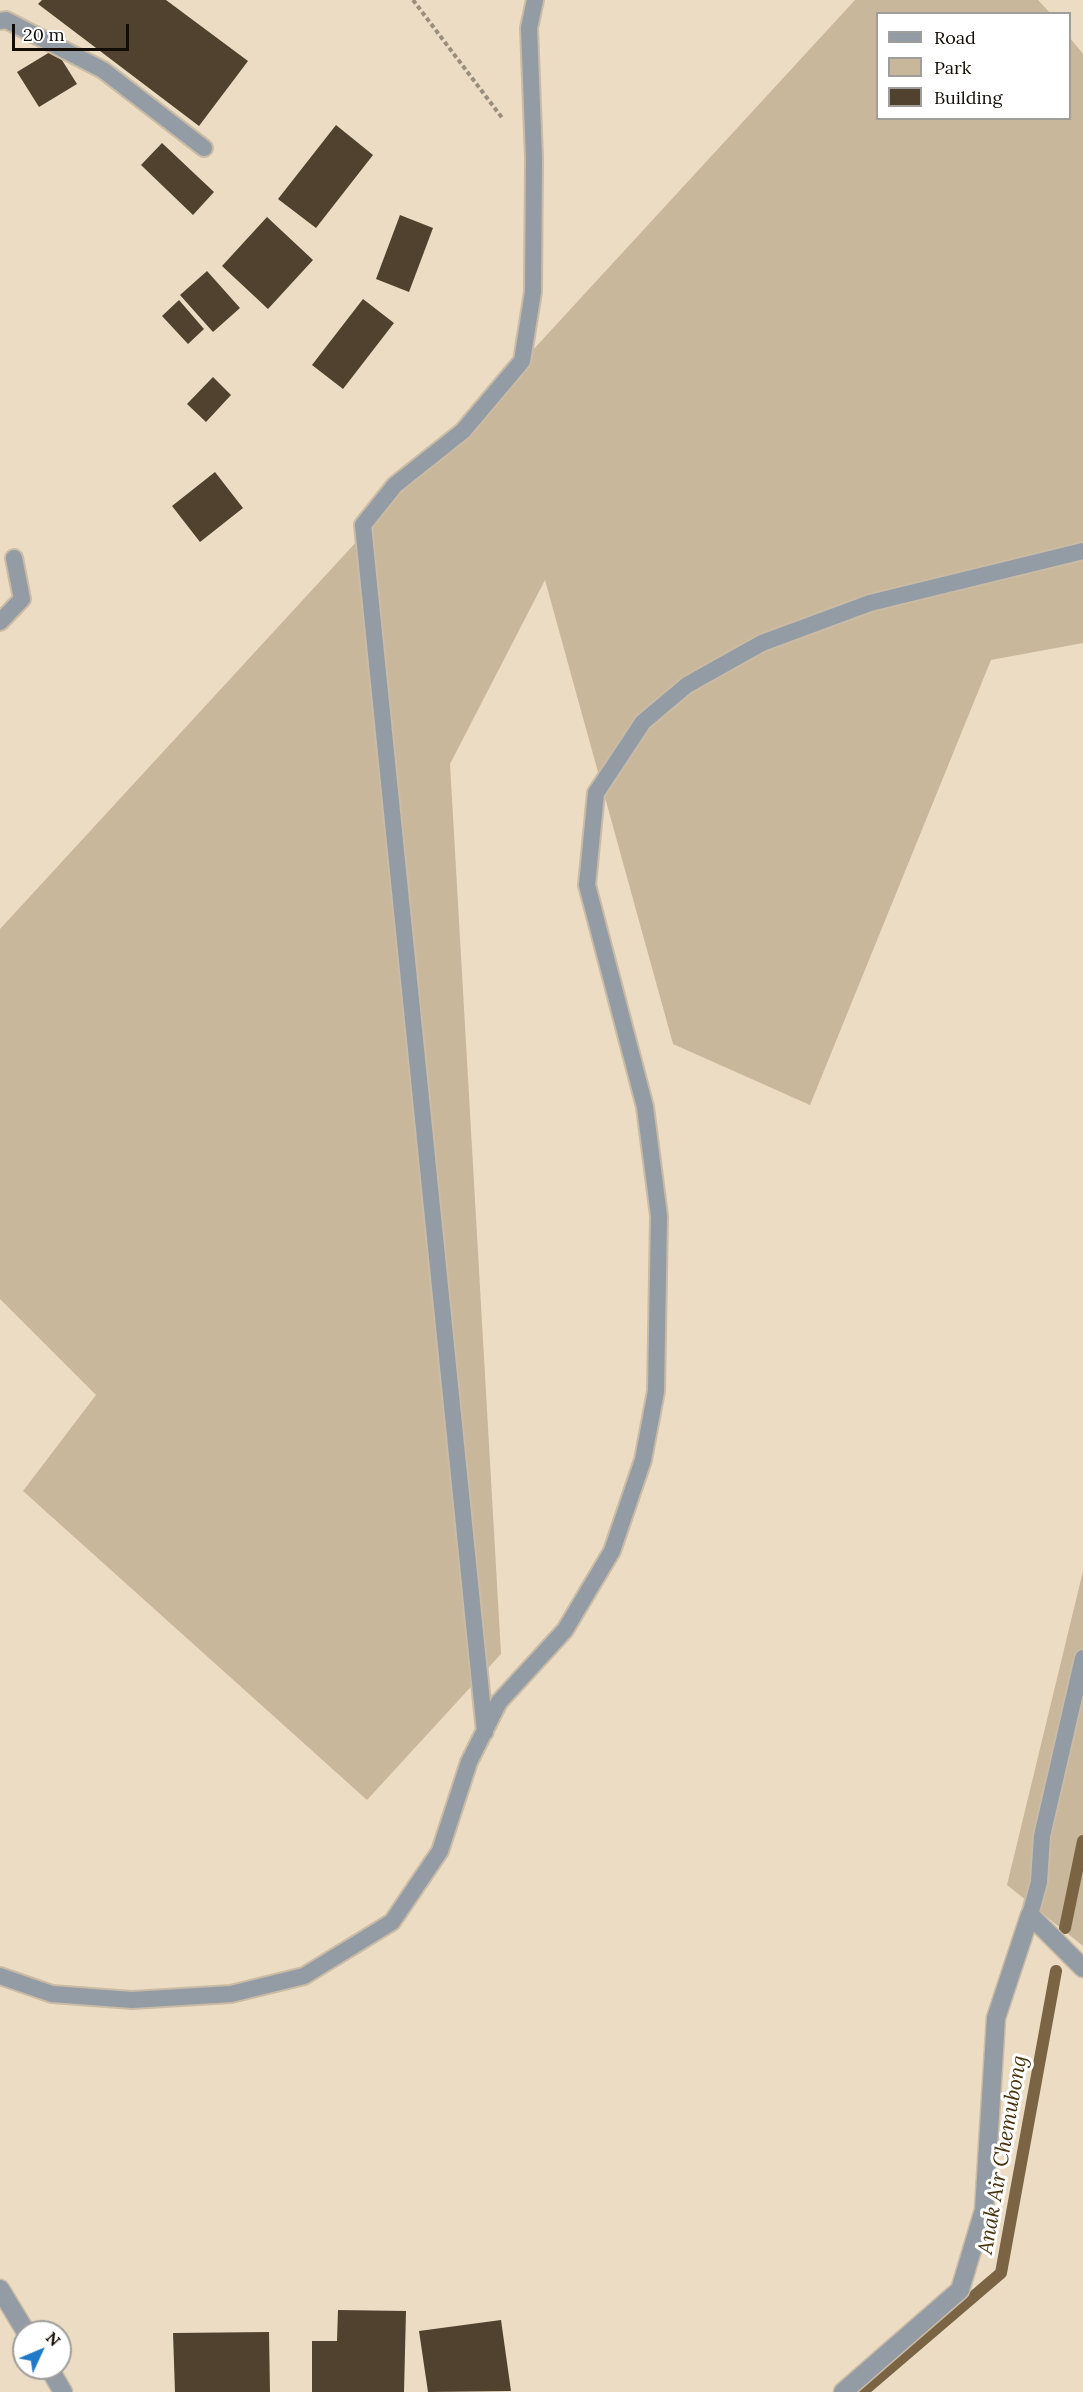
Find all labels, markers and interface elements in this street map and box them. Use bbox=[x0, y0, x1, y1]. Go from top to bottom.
scale bar bbox=[15, 12, 132, 50]
legend bbox=[876, 12, 1071, 120]
text: 20 m bbox=[23, 23, 65, 46]
text: Road bbox=[934, 26, 976, 49]
text: Park bbox=[934, 56, 971, 79]
text: Building bbox=[934, 86, 1002, 109]
water label: Anak Air Chemubong bbox=[973, 2054, 1033, 2256]
north arrow bbox=[12, 2320, 72, 2380]
text: N bbox=[42, 2327, 65, 2350]

